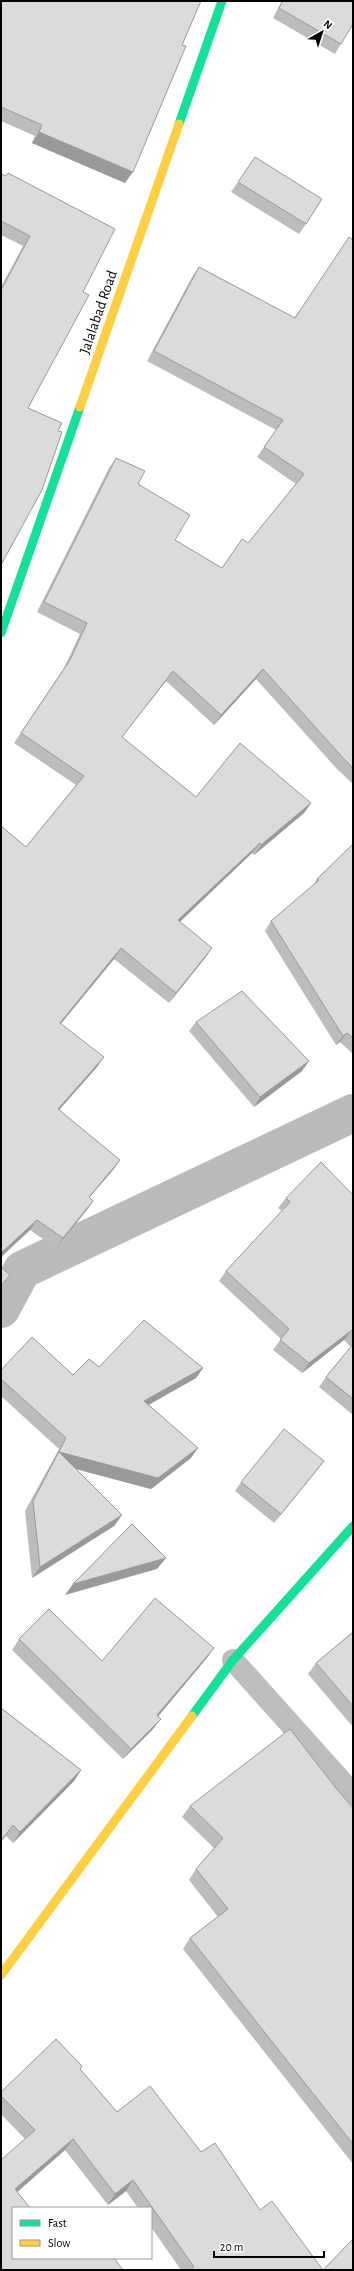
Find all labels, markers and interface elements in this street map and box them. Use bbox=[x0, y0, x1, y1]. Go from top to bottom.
north arrow bbox=[302, 12, 342, 52]
text: N bbox=[322, 18, 334, 31]
street label: Jalalabad Road bbox=[77, 268, 120, 356]
legend bbox=[12, 2207, 152, 2259]
text: Fast bbox=[48, 2217, 67, 2229]
scale bar bbox=[214, 2233, 324, 2259]
text: Slow bbox=[48, 2237, 70, 2249]
text: 20 m bbox=[220, 2241, 243, 2253]

